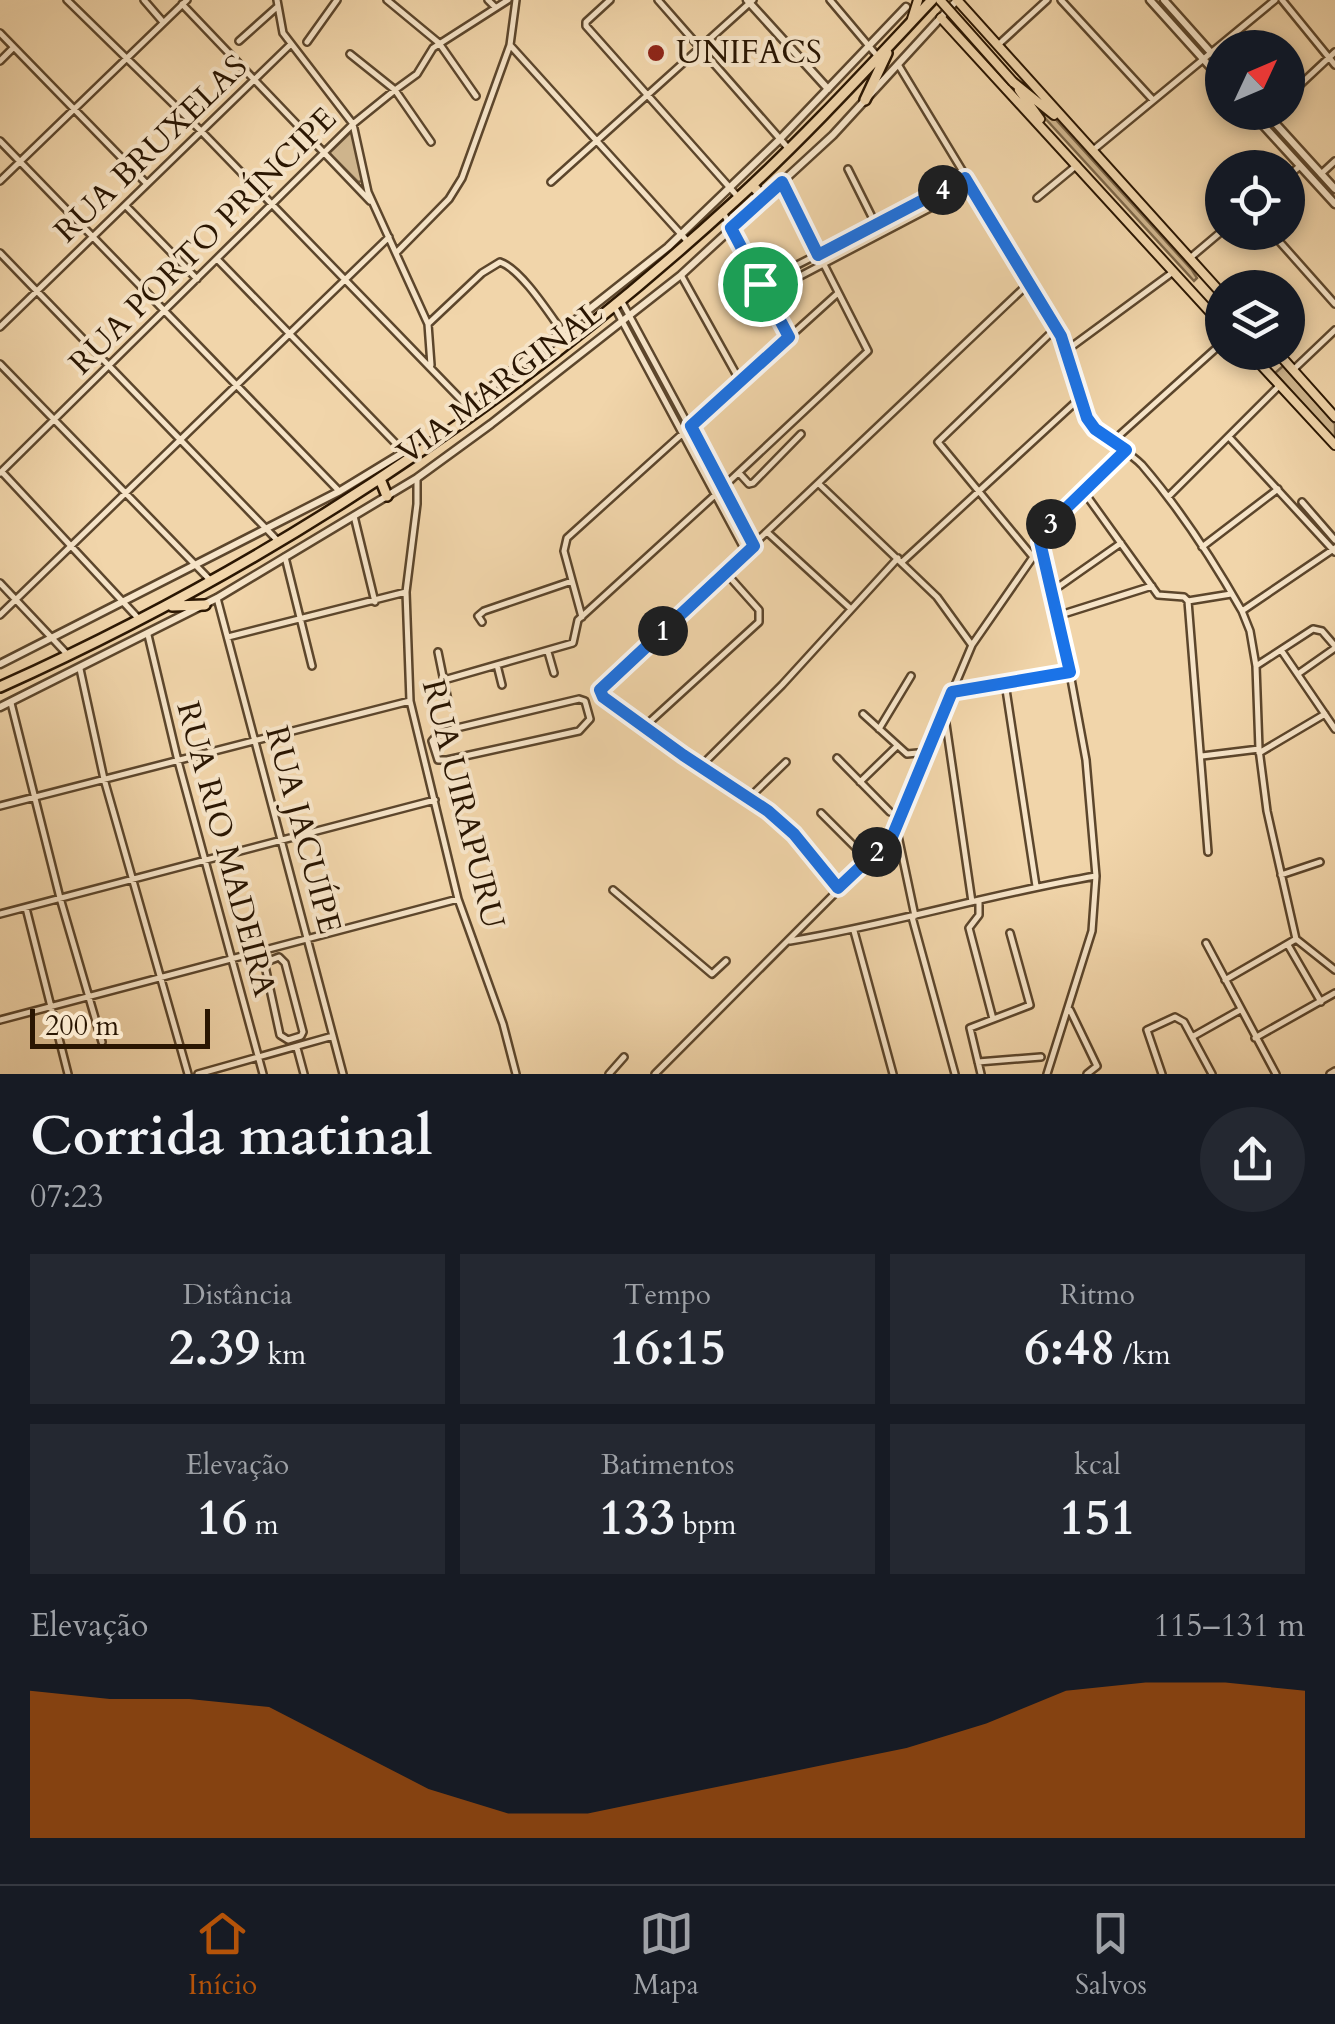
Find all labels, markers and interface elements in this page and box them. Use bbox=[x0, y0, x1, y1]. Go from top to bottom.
north arrow bbox=[1205, 30, 1305, 130]
map controls bbox=[1205, 30, 1305, 370]
place label: UNIFACS bbox=[676, 31, 822, 75]
marker: UNIFACS bbox=[645, 42, 667, 64]
street label: RUA BRUXELAS bbox=[45, 45, 257, 253]
street label: RUA PORTO PRÍNCIPE bbox=[60, 98, 346, 384]
button: locate bbox=[1205, 150, 1305, 250]
pin: 4 bbox=[918, 165, 968, 215]
text: 4 bbox=[936, 171, 950, 209]
pin bbox=[718, 242, 803, 327]
icon: arrive bbox=[733, 257, 788, 312]
button: layers bbox=[1205, 270, 1305, 370]
street label: VIA MARGINAL bbox=[388, 291, 612, 475]
pin: 3 bbox=[1026, 499, 1076, 549]
text: 3 bbox=[1044, 505, 1058, 543]
pin: 1 bbox=[638, 606, 688, 656]
text: 1 bbox=[656, 612, 670, 650]
street label: RUA UIRAPURU bbox=[411, 675, 515, 933]
street label: RUA RIO MADEIRA bbox=[165, 697, 287, 1002]
street label: RUA JACUÍPE bbox=[254, 721, 352, 939]
pin: 2 bbox=[852, 827, 902, 877]
text: 2 bbox=[870, 833, 884, 871]
scale bar bbox=[30, 1004, 210, 1048]
text: 200 m bbox=[45, 1007, 119, 1045]
text: Corrida matinal bbox=[30, 1100, 433, 1174]
button: share bbox=[1200, 1107, 1305, 1212]
text: 07:23 bbox=[30, 1175, 104, 1219]
text: Distância bbox=[183, 1276, 292, 1314]
text: Tempo bbox=[624, 1276, 711, 1314]
text: Ritmo bbox=[1060, 1276, 1135, 1314]
text: 2.39 bbox=[169, 1314, 260, 1382]
text: 16:15 bbox=[609, 1314, 726, 1382]
text: 6:48 bbox=[1024, 1314, 1116, 1382]
text: km bbox=[260, 1336, 306, 1374]
text: /km bbox=[1116, 1336, 1171, 1374]
text: Elevação bbox=[186, 1446, 289, 1484]
text: Batimentos bbox=[601, 1446, 734, 1484]
text: kcal bbox=[1074, 1446, 1121, 1484]
text: 16 bbox=[196, 1484, 248, 1552]
text: 133 bbox=[599, 1484, 675, 1552]
text: 151 bbox=[1059, 1484, 1136, 1552]
text: m bbox=[248, 1506, 279, 1544]
text: bpm bbox=[675, 1506, 736, 1544]
text: Elevação bbox=[30, 1604, 148, 1648]
text: 115–131 m bbox=[1153, 1604, 1305, 1648]
tab: Início bbox=[188, 1906, 257, 2004]
tab: Mapa bbox=[633, 1906, 699, 2004]
tab: Salvos bbox=[1075, 1906, 1147, 2004]

